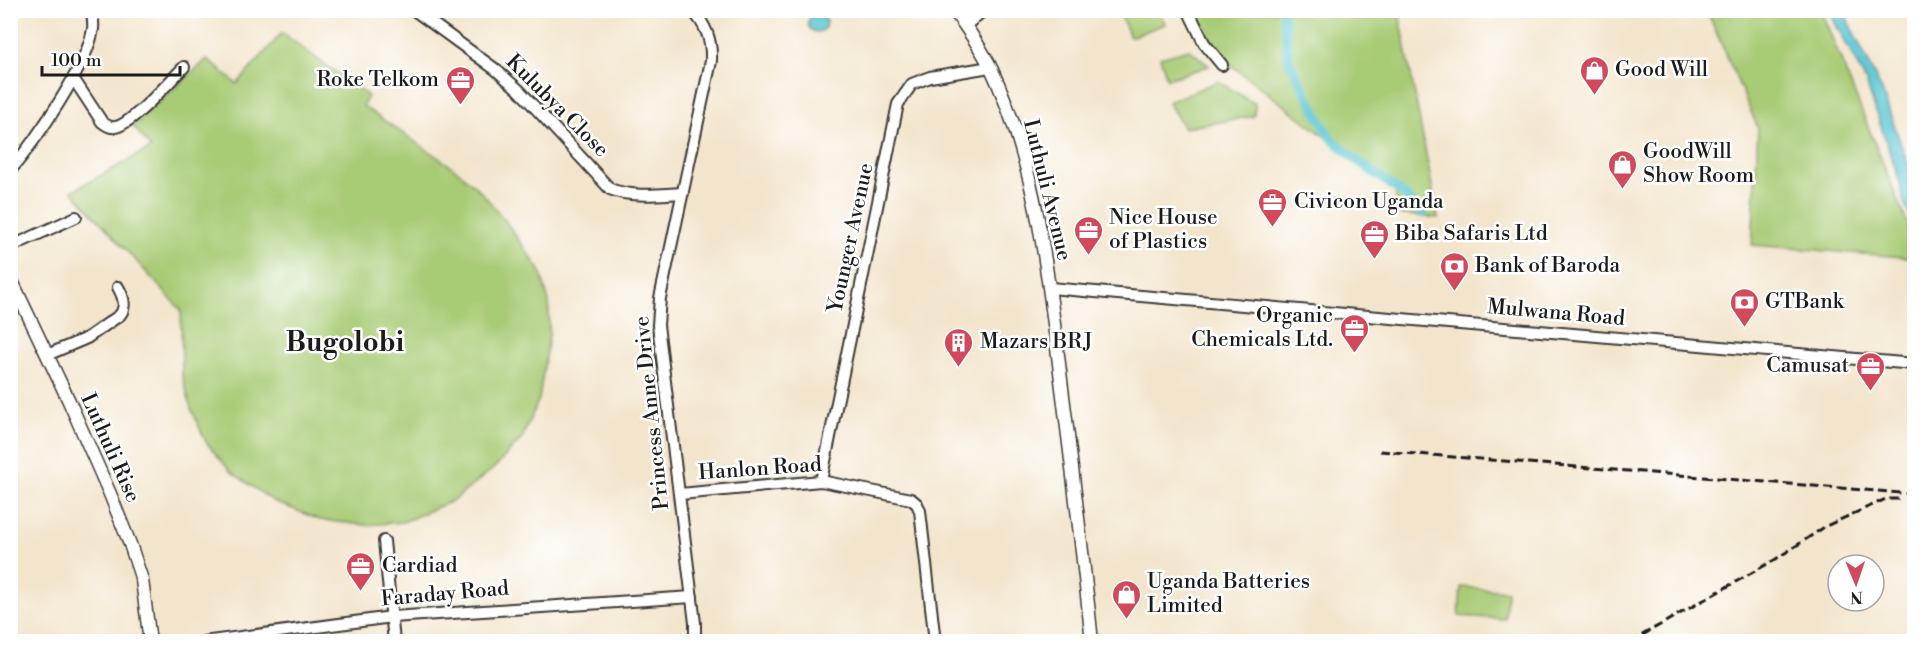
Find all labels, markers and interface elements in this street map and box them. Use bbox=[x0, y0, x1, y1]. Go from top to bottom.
scale bar bbox=[42, 39, 180, 77]
text: 100 m bbox=[51, 49, 102, 72]
street label: Kulubya Close bbox=[500, 49, 614, 163]
shop icon: Good Will bbox=[1578, 54, 1610, 96]
place label: Good Will bbox=[1615, 57, 1708, 83]
office icon: Roke Telkom bbox=[444, 64, 476, 106]
place label: Roke Telkom bbox=[317, 67, 439, 93]
street label: Luthuli Avenue bbox=[1017, 117, 1077, 263]
place label: GoodWill Show Room bbox=[1643, 139, 1754, 189]
shop icon: GoodWill Show Room bbox=[1606, 148, 1638, 190]
street label: Younger Avenue bbox=[822, 161, 880, 316]
office icon: Civicon Uganda bbox=[1257, 186, 1289, 228]
place label: Civicon Uganda bbox=[1294, 189, 1444, 215]
place label: Nice House of Plastics bbox=[1109, 205, 1218, 255]
office icon: Nice House of Plastics bbox=[1072, 214, 1104, 256]
office icon: Biba Safaris Ltd bbox=[1358, 218, 1390, 260]
place label: Biba Safaris Ltd bbox=[1394, 221, 1548, 247]
bank icon: Bank of Baroda bbox=[1438, 250, 1470, 292]
place label: Bank of Baroda bbox=[1474, 253, 1621, 279]
bank icon: GTBank bbox=[1728, 286, 1760, 328]
place label: GTBank bbox=[1765, 289, 1845, 315]
street label: Mulwana Road bbox=[1486, 294, 1626, 332]
place label: Organic Chemicals Ltd. bbox=[1191, 303, 1333, 353]
office icon: Organic Chemicals Ltd. bbox=[1338, 312, 1370, 354]
street label: Princess Anne Drive bbox=[629, 315, 675, 511]
district label: Bugolobi bbox=[286, 326, 405, 360]
building icon: Mazars BRJ bbox=[943, 326, 975, 368]
place label: Mazars BRJ bbox=[980, 329, 1093, 355]
office icon: Camusat bbox=[1854, 350, 1886, 392]
place label: Camusat bbox=[1766, 353, 1850, 379]
street label: Luthuli Rise bbox=[74, 389, 146, 507]
street label: Hanlon Road bbox=[697, 452, 823, 486]
office icon: Cardiad bbox=[345, 550, 377, 592]
place label: Cardiad bbox=[382, 553, 457, 579]
north arrow bbox=[1826, 553, 1886, 613]
place label: Uganda Batteries Limited bbox=[1147, 569, 1310, 619]
street label: Faraday Road bbox=[380, 575, 510, 613]
shop icon: Uganda Batteries Limited bbox=[1110, 578, 1142, 620]
text: N bbox=[1849, 587, 1863, 607]

